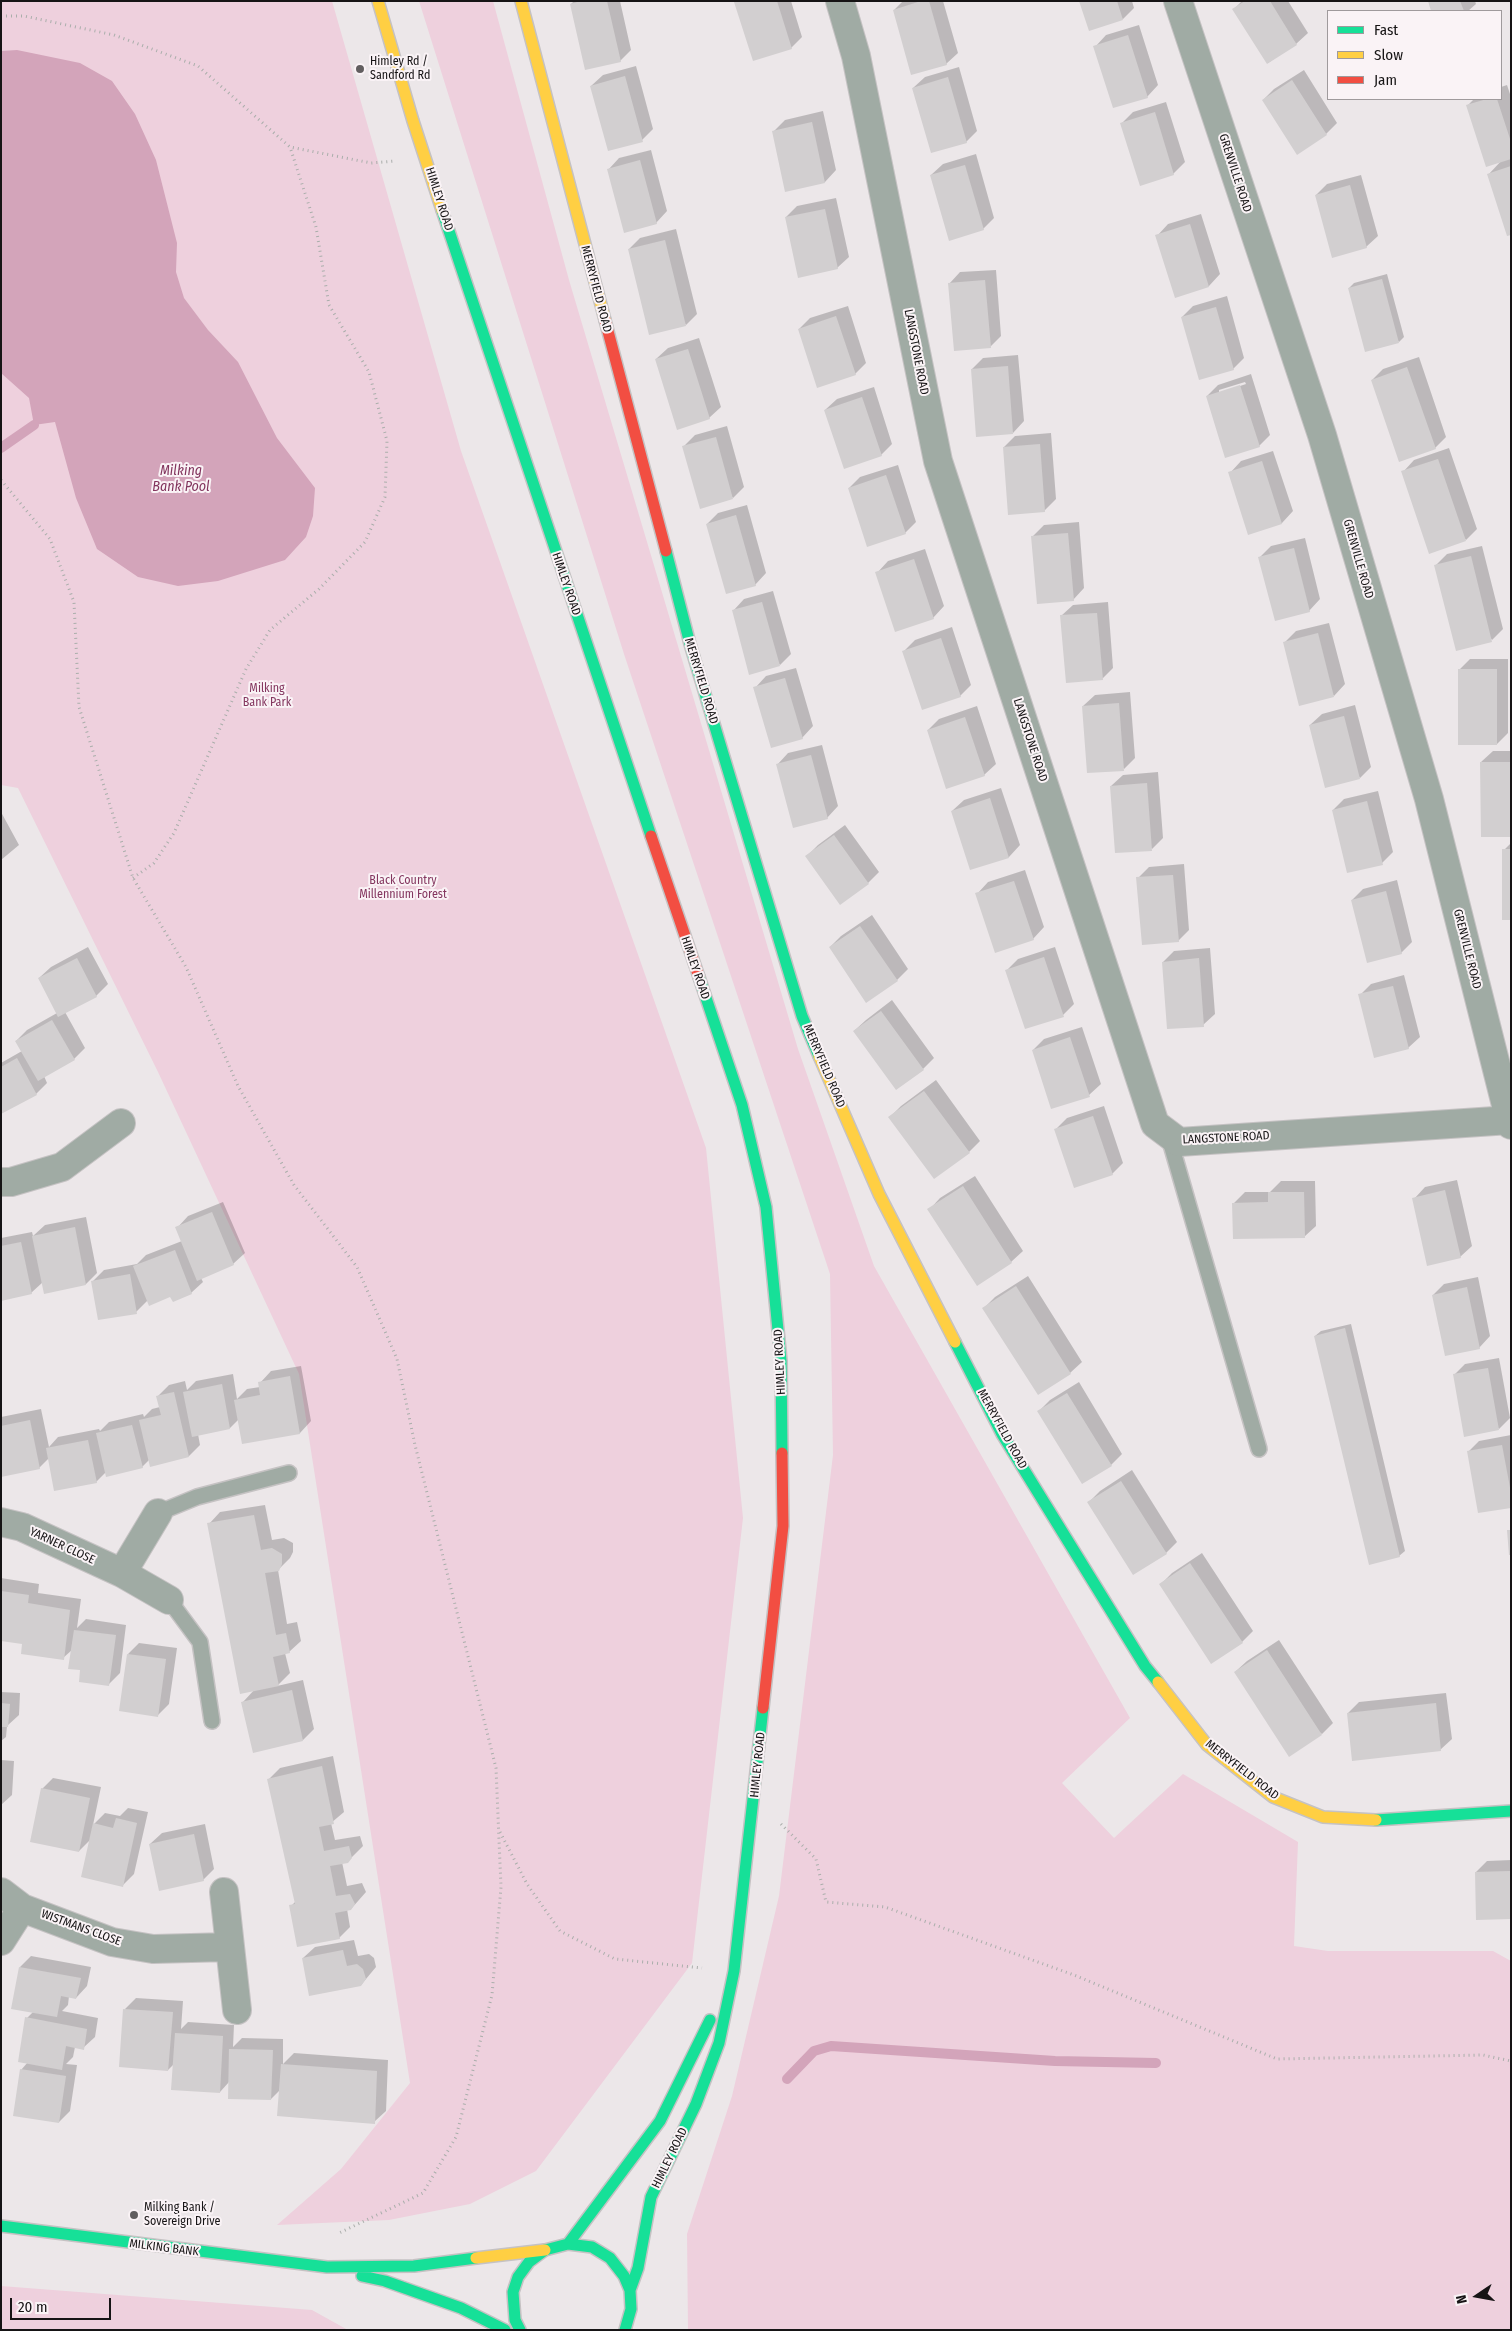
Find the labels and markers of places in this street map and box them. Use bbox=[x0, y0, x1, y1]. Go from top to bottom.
place label: Himley Rd / Sandford Rd bbox=[370, 55, 430, 83]
marker: Himley Rd / Sandford Rd bbox=[354, 63, 366, 75]
place label: Milking Bank / Sovereign Drive bbox=[144, 2201, 220, 2229]
marker: Milking Bank / Sovereign Drive bbox=[128, 2209, 140, 2221]

